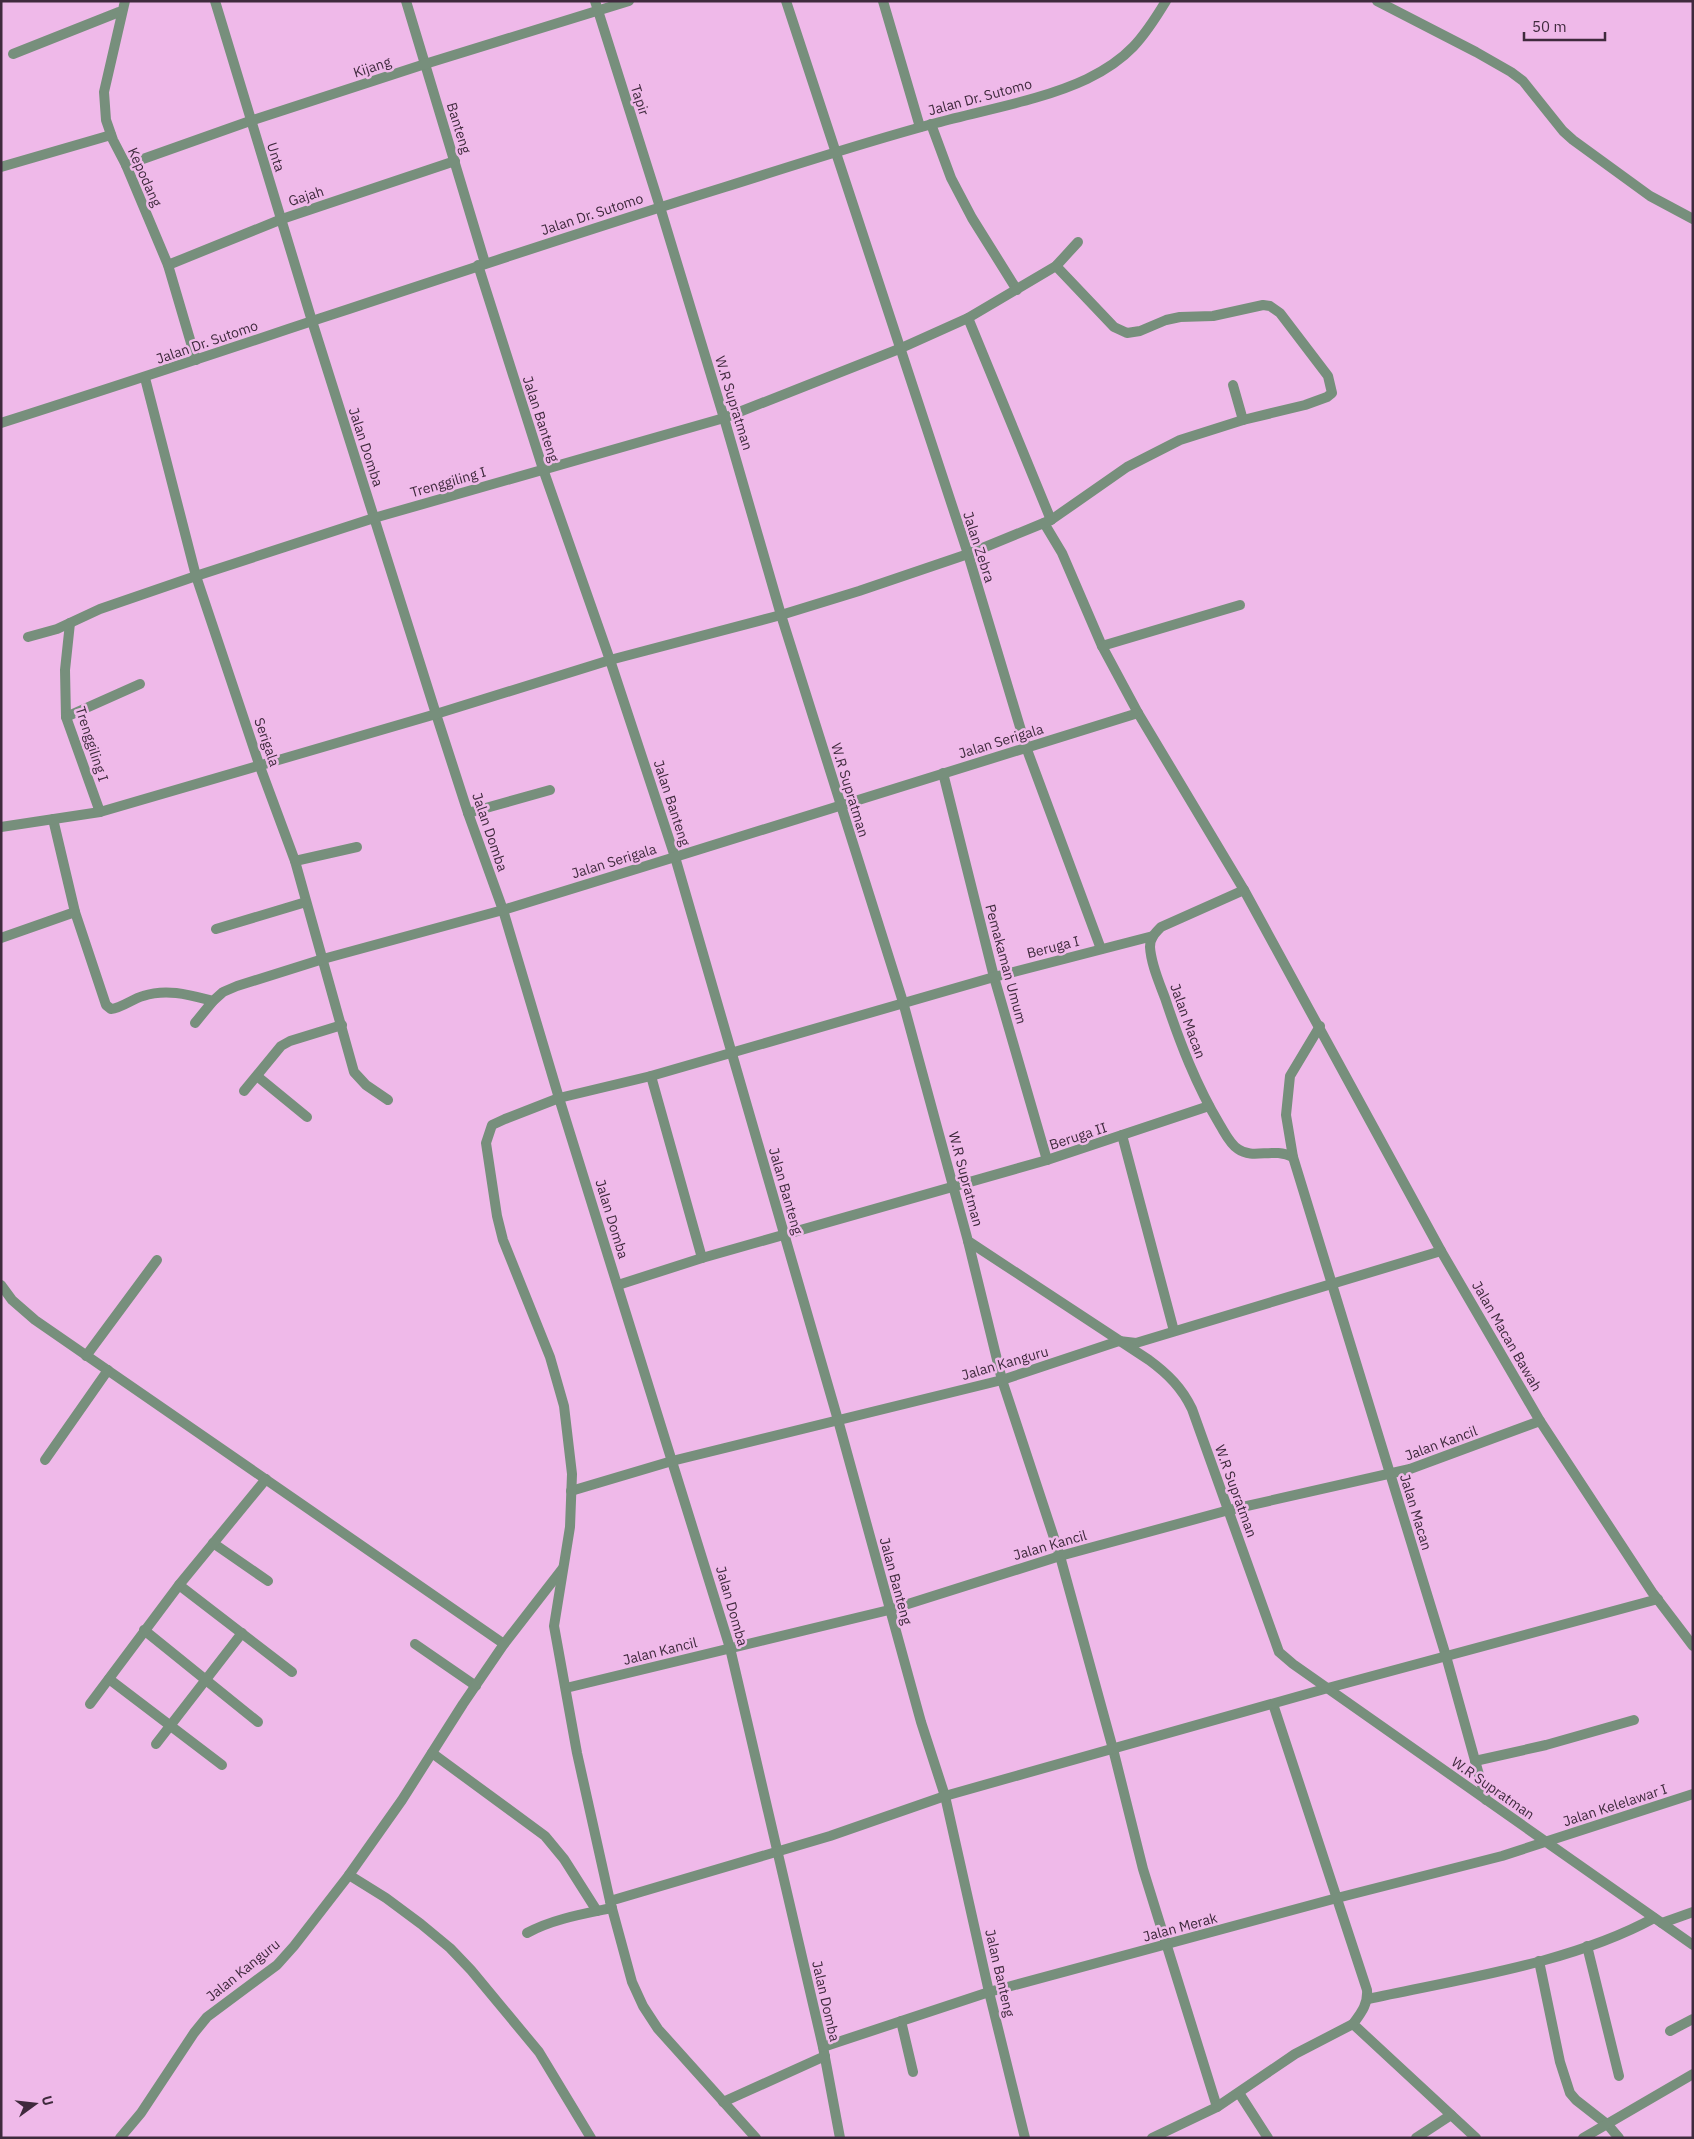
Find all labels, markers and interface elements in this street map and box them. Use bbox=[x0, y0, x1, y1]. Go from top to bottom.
scale bar bbox=[1524, 10, 1605, 42]
text: 50 m bbox=[1532, 17, 1567, 36]
street label: Kijang bbox=[351, 52, 394, 82]
street label: Jalan Dr. Sutomo bbox=[926, 74, 1034, 119]
street label: Tapir bbox=[627, 82, 653, 118]
street label: Banteng bbox=[443, 100, 475, 156]
street label: Unta bbox=[263, 140, 289, 174]
street label: Kepodang bbox=[124, 145, 166, 210]
street label: Gajah bbox=[286, 182, 326, 210]
street label: Jalan Dr. Sutomo bbox=[539, 189, 646, 239]
street label: Jalan Dr. Sutomo bbox=[154, 316, 260, 368]
street label: W.R Supratman bbox=[711, 354, 757, 452]
street label: Jalan Banteng bbox=[519, 374, 564, 465]
street label: Jalan Domba bbox=[345, 405, 387, 489]
street label: Trenggiling I bbox=[408, 463, 488, 501]
street label: Jalan Zebra bbox=[959, 509, 999, 585]
street label: Trenggiling I bbox=[71, 704, 113, 784]
street label: Serigala bbox=[250, 715, 284, 769]
street label: Jalan Serigala bbox=[956, 719, 1046, 762]
street label: W.R Supratman bbox=[827, 741, 873, 839]
street label: Jalan Banteng bbox=[650, 758, 695, 849]
street label: Jalan Domba bbox=[468, 790, 512, 874]
street label: Jalan Serigala bbox=[569, 839, 659, 882]
street label: Pemakaman Umum bbox=[981, 902, 1031, 1026]
street label: Beruga I bbox=[1025, 932, 1081, 962]
street label: Jalan Macan bbox=[1166, 981, 1210, 1061]
street label: Beruga II bbox=[1047, 1118, 1109, 1154]
street label: W.R Supratman bbox=[945, 1130, 987, 1228]
street label: Jalan Banteng bbox=[765, 1145, 807, 1237]
street label: Jalan Domba bbox=[591, 1177, 633, 1261]
street label: Jalan Macan Bawah bbox=[1468, 1278, 1546, 1394]
street label: Jalan Kanguru bbox=[959, 1342, 1051, 1384]
street label: Jalan Kancil bbox=[1402, 1422, 1480, 1464]
street label: W.R Supratman bbox=[1211, 1442, 1261, 1540]
street label: Jalan Macan bbox=[1396, 1472, 1436, 1552]
street label: Jalan Kancil bbox=[1011, 1526, 1089, 1564]
street label: Jalan Banteng bbox=[876, 1535, 916, 1627]
street label: Jalan Domba bbox=[712, 1564, 752, 1648]
street label: Jalan Kancil bbox=[621, 1633, 699, 1669]
street label: W.R Supratman bbox=[1448, 1753, 1538, 1823]
street label: Jalan Kelelawar I bbox=[1561, 1780, 1669, 1830]
street label: Jalan Merak bbox=[1141, 1908, 1220, 1946]
street label: Jalan Banteng bbox=[981, 1927, 1019, 2019]
street label: Jalan Kanguru bbox=[203, 1935, 283, 2005]
street label: Jalan Domba bbox=[808, 1959, 844, 2044]
north arrow bbox=[10, 2079, 60, 2129]
text: U bbox=[38, 2094, 58, 2108]

